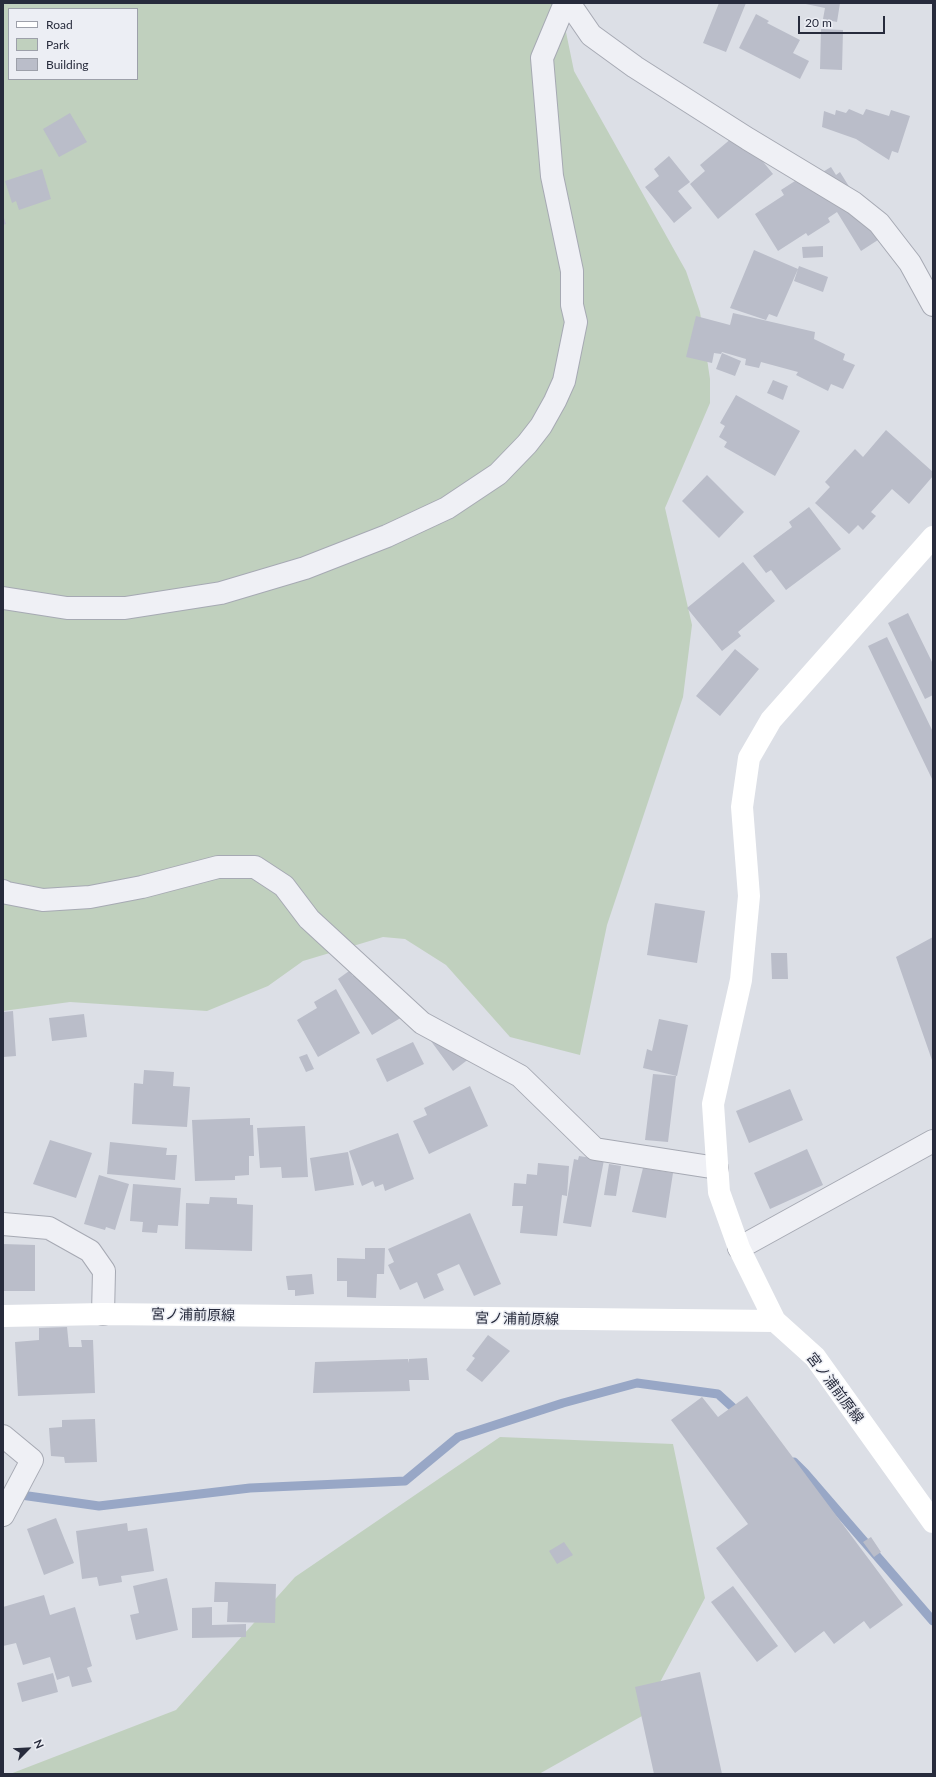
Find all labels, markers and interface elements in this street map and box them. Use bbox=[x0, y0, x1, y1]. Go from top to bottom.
legend bbox=[8, 8, 138, 80]
scale bar bbox=[800, 8, 887, 34]
text: 20 m bbox=[805, 15, 832, 30]
text: Road bbox=[46, 17, 73, 32]
text: Park bbox=[46, 37, 69, 52]
text: Building bbox=[46, 57, 89, 72]
street label: 宮ノ浦前原線 bbox=[151, 1306, 235, 1324]
street label: 宮ノ浦前原線 bbox=[475, 1310, 559, 1328]
street label: 宮ノ浦前原線 bbox=[803, 1349, 867, 1427]
north arrow bbox=[8, 1729, 48, 1769]
text: N bbox=[32, 1737, 47, 1750]

